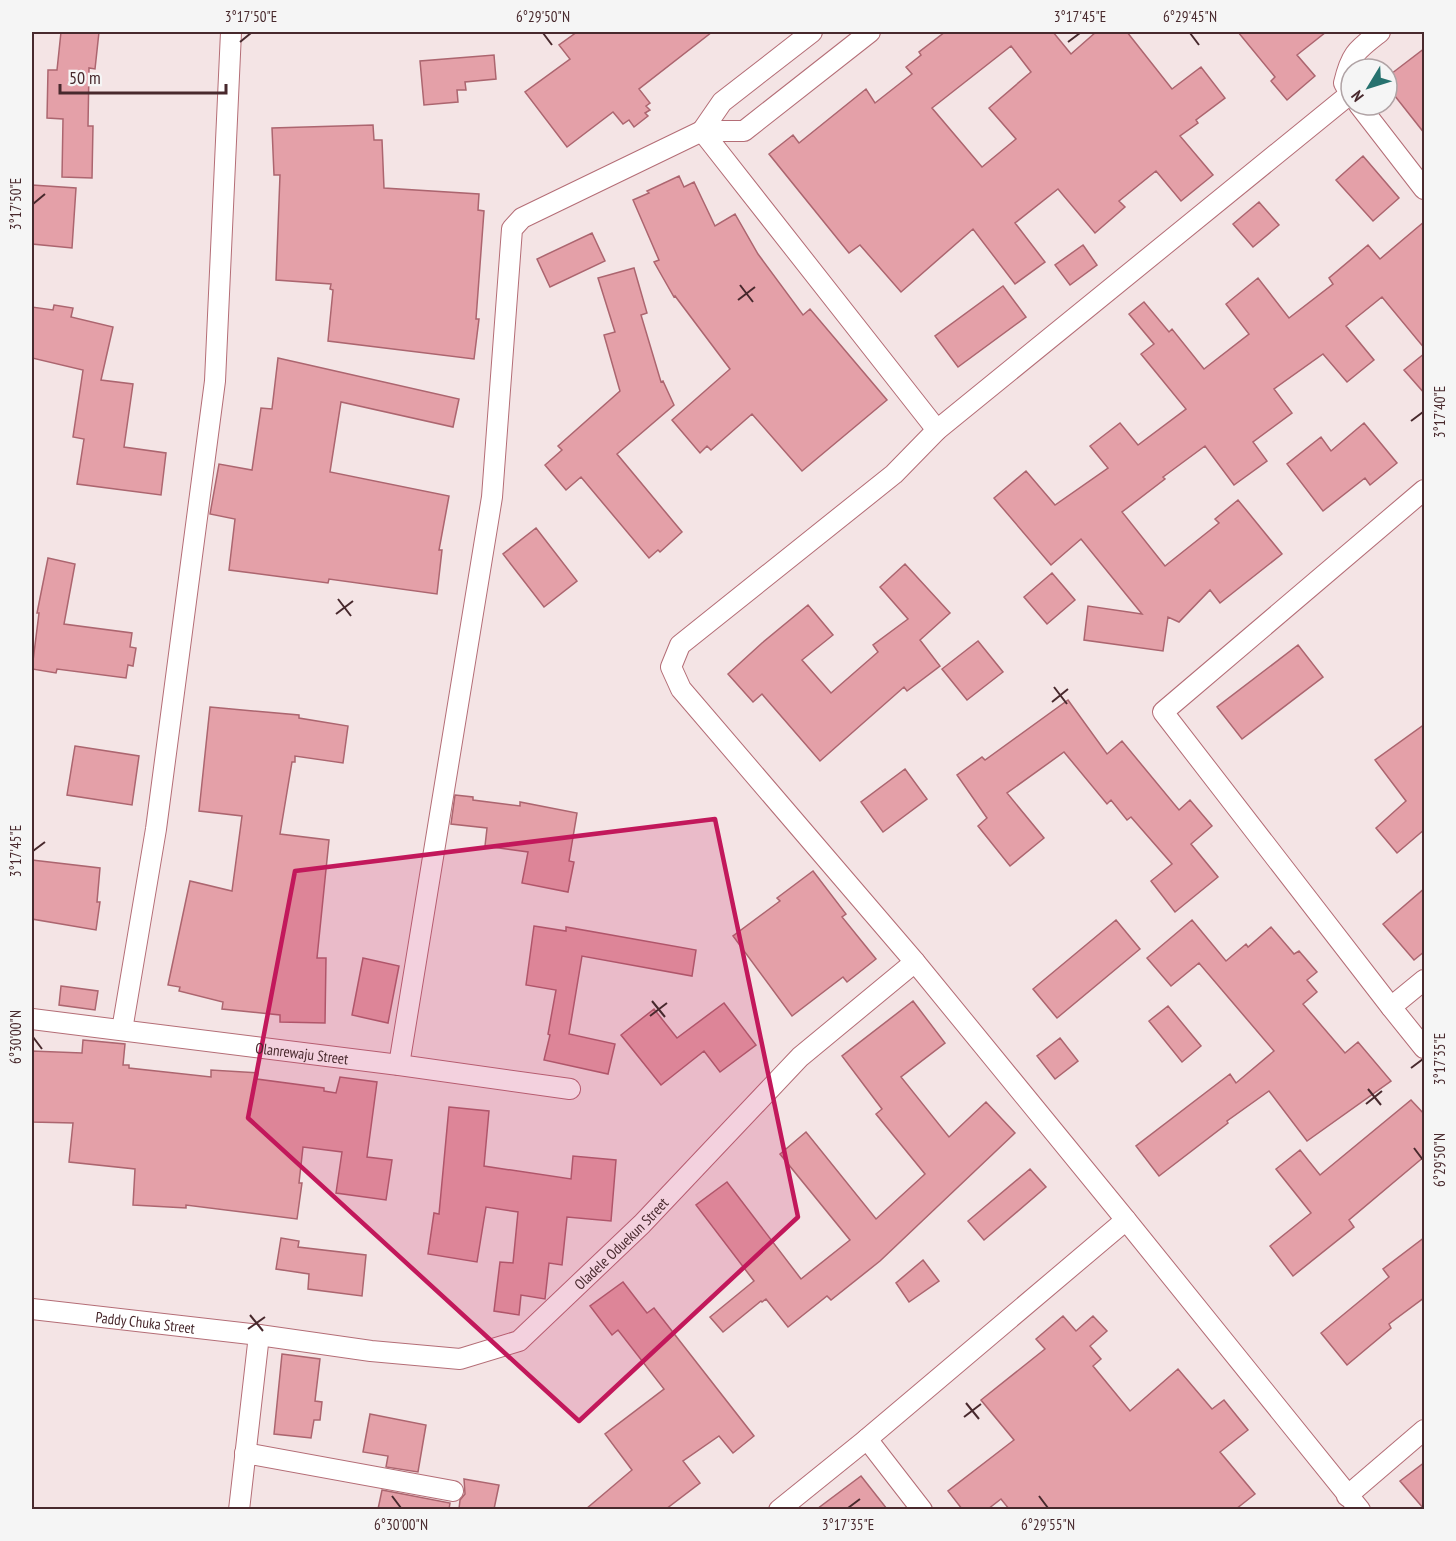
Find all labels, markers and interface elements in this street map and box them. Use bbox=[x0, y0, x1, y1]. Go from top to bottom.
text: 3°17'50"E bbox=[225, 7, 277, 26]
text: 6°29'50"N bbox=[516, 7, 570, 26]
text: 3°17'45"E bbox=[1054, 7, 1106, 26]
text: 6°29'45"N bbox=[1163, 7, 1217, 26]
scale bar bbox=[60, 57, 226, 95]
north arrow bbox=[1339, 57, 1399, 117]
text: 50 m bbox=[69, 66, 101, 89]
text: N bbox=[1347, 87, 1368, 106]
text: 3°17'50"E bbox=[6, 178, 25, 230]
text: 3°17'40"E bbox=[1430, 386, 1449, 438]
text: 3°17'45"E bbox=[6, 825, 25, 877]
text: 6°30'00"N bbox=[6, 1010, 25, 1064]
text: 3°17'35"E bbox=[1430, 1033, 1449, 1085]
street label: Olanrewaju Street bbox=[254, 1038, 349, 1068]
text: 6°29'50"N bbox=[1430, 1133, 1449, 1187]
street label: Oladele Oduekun Street bbox=[570, 1193, 672, 1293]
street label: Paddy Chuka Street bbox=[95, 1307, 196, 1337]
text: 6°30'00"N bbox=[374, 1515, 428, 1534]
text: 3°17'35"E bbox=[822, 1515, 874, 1534]
text: 6°29'55"N bbox=[1021, 1515, 1075, 1534]

